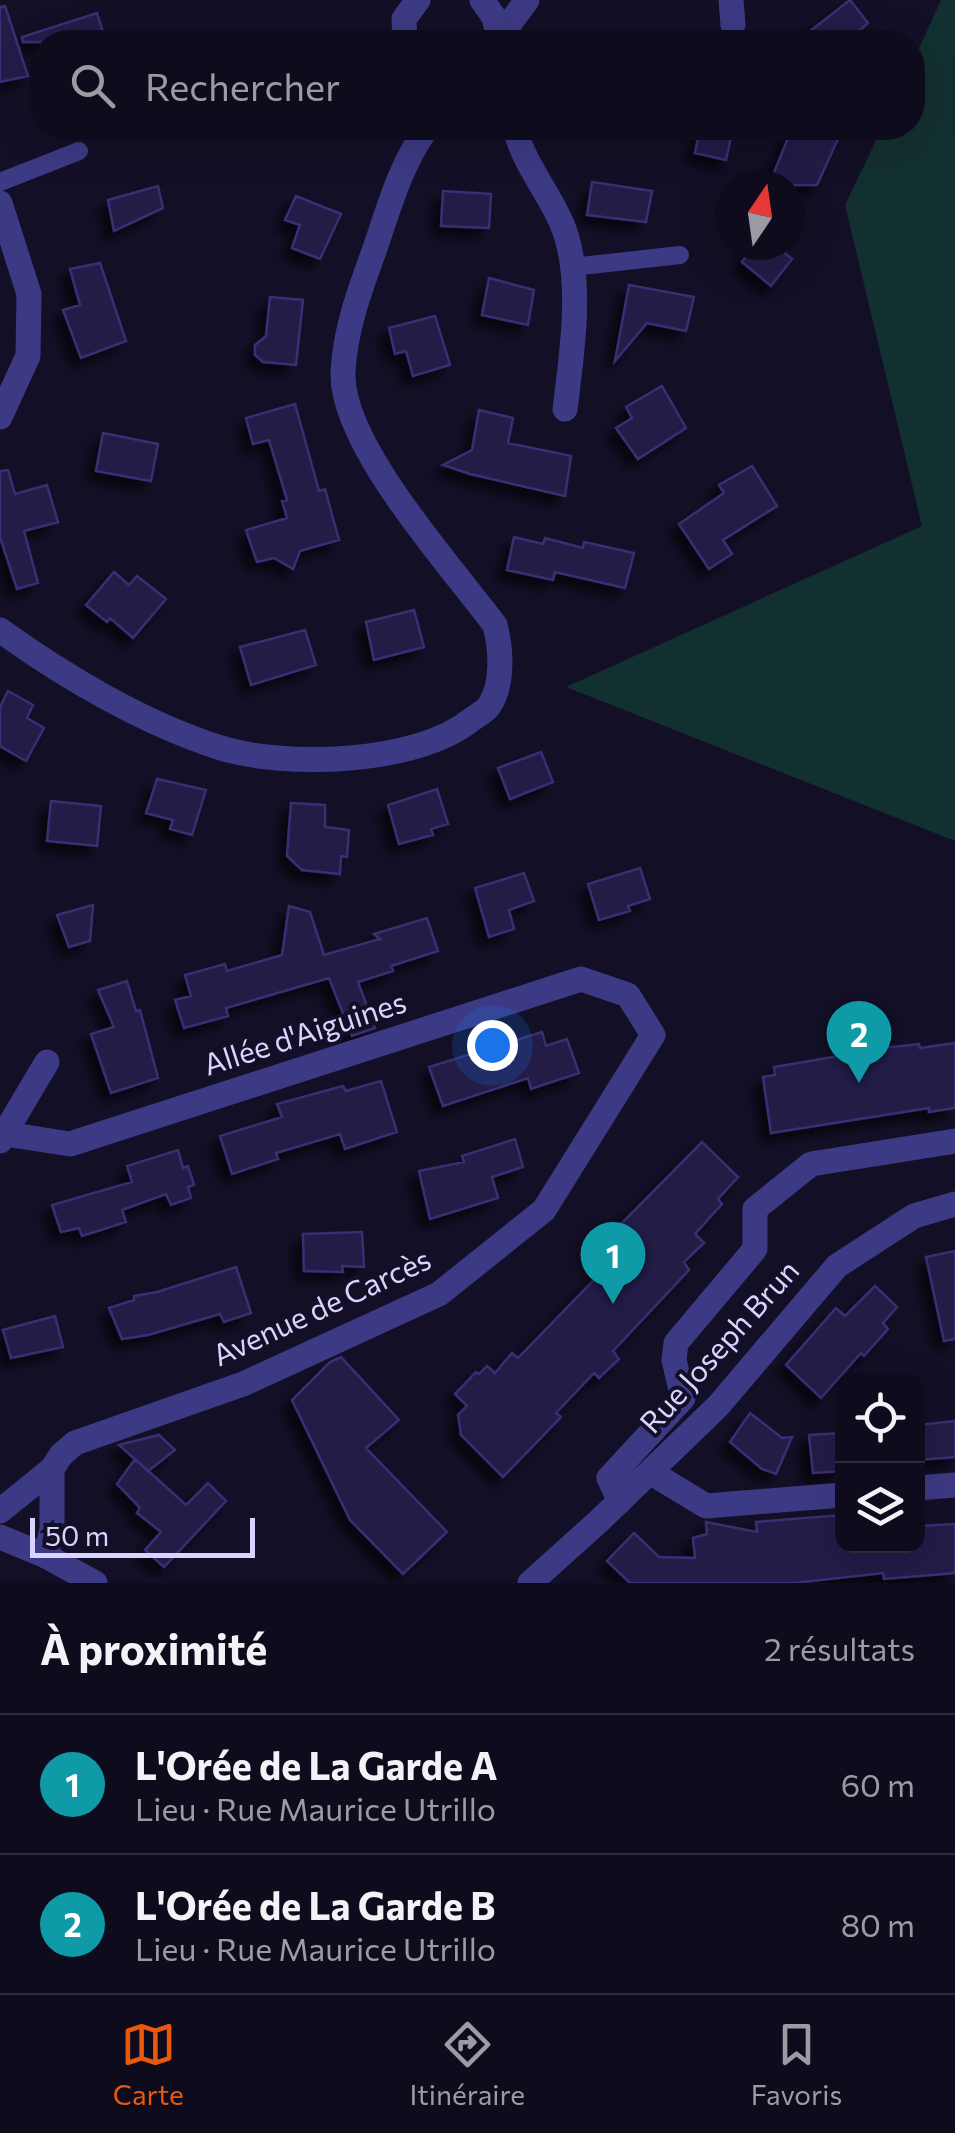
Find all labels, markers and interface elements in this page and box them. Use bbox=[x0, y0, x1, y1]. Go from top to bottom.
search box bbox=[30, 30, 925, 140]
icon: search bbox=[65, 58, 120, 113]
text: Rechercher bbox=[145, 62, 340, 109]
north arrow bbox=[715, 170, 805, 260]
street label: Allée d'Aiguines bbox=[198, 981, 410, 1082]
pin: 2 bbox=[826, 1000, 892, 1083]
your location bbox=[467, 1020, 518, 1071]
pin: 1 bbox=[580, 1222, 646, 1304]
street label: Avenue de Carcès bbox=[206, 1239, 436, 1373]
street label: Rue Joseph Brun bbox=[631, 1251, 806, 1439]
map controls bbox=[835, 1373, 925, 1553]
button: locate bbox=[835, 1373, 925, 1463]
button: layers bbox=[835, 1463, 925, 1553]
scale bar bbox=[30, 1513, 255, 1558]
text: 50 m bbox=[45, 1518, 109, 1552]
text: À proximité bbox=[40, 1622, 267, 1674]
text: 2 résultats bbox=[764, 1628, 915, 1668]
text: L'Orée de La Garde A bbox=[135, 1741, 498, 1788]
text: 1 bbox=[65, 1764, 80, 1804]
text: 60 m bbox=[841, 1764, 915, 1804]
text: Lieu · Rue Maurice Utrillo bbox=[135, 1788, 496, 1828]
text: L'Orée de La Garde B bbox=[135, 1881, 495, 1928]
text: 2 bbox=[63, 1904, 82, 1944]
text: 80 m bbox=[841, 1904, 915, 1944]
text: Lieu · Rue Maurice Utrillo bbox=[135, 1928, 496, 1968]
tab: Carte bbox=[113, 2017, 184, 2111]
tab: Itinéraire bbox=[409, 2017, 525, 2111]
tab: Favoris bbox=[751, 2017, 842, 2111]

